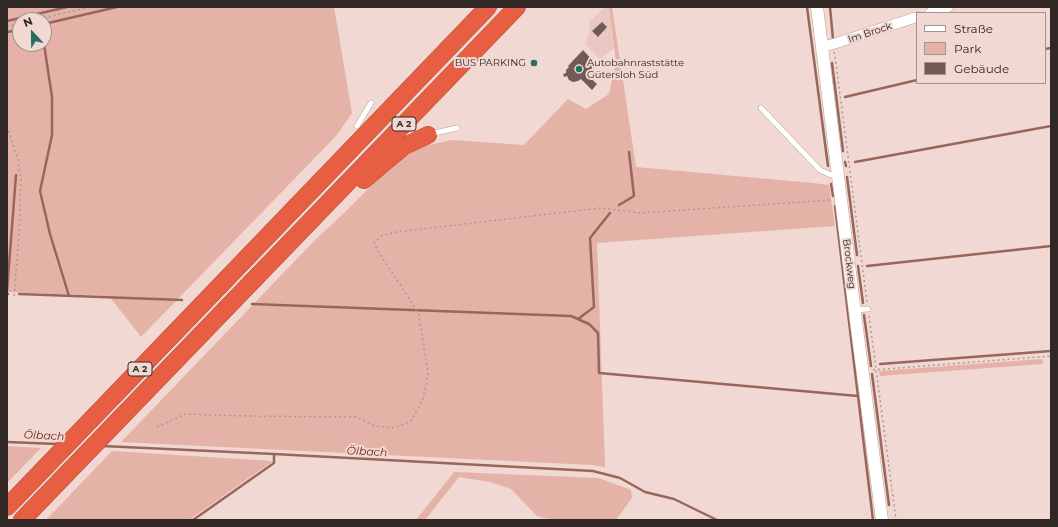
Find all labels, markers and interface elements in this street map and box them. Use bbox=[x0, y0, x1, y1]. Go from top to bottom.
north arrow bbox=[12, 12, 52, 52]
legend bbox=[916, 12, 1046, 84]
text: N bbox=[21, 14, 35, 30]
street label: Im Brock bbox=[847, 20, 893, 46]
text: Straße bbox=[954, 21, 993, 36]
text: Park bbox=[954, 41, 981, 56]
place label: BUS PARKING bbox=[455, 57, 526, 69]
place label: Autobahnraststätte Gütersloh Süd bbox=[587, 57, 684, 80]
marker: BUS PARKING bbox=[529, 58, 539, 68]
text: Gebäude bbox=[954, 61, 1009, 76]
marker: Autobahnraststätte Gütersloh Süd bbox=[574, 64, 584, 74]
road number: A 2 bbox=[392, 117, 416, 131]
street label: Brockweg bbox=[840, 238, 858, 290]
road number: A 2 bbox=[128, 362, 152, 376]
water label: Ölbach bbox=[23, 428, 65, 444]
water label: Ölbach bbox=[346, 444, 388, 460]

